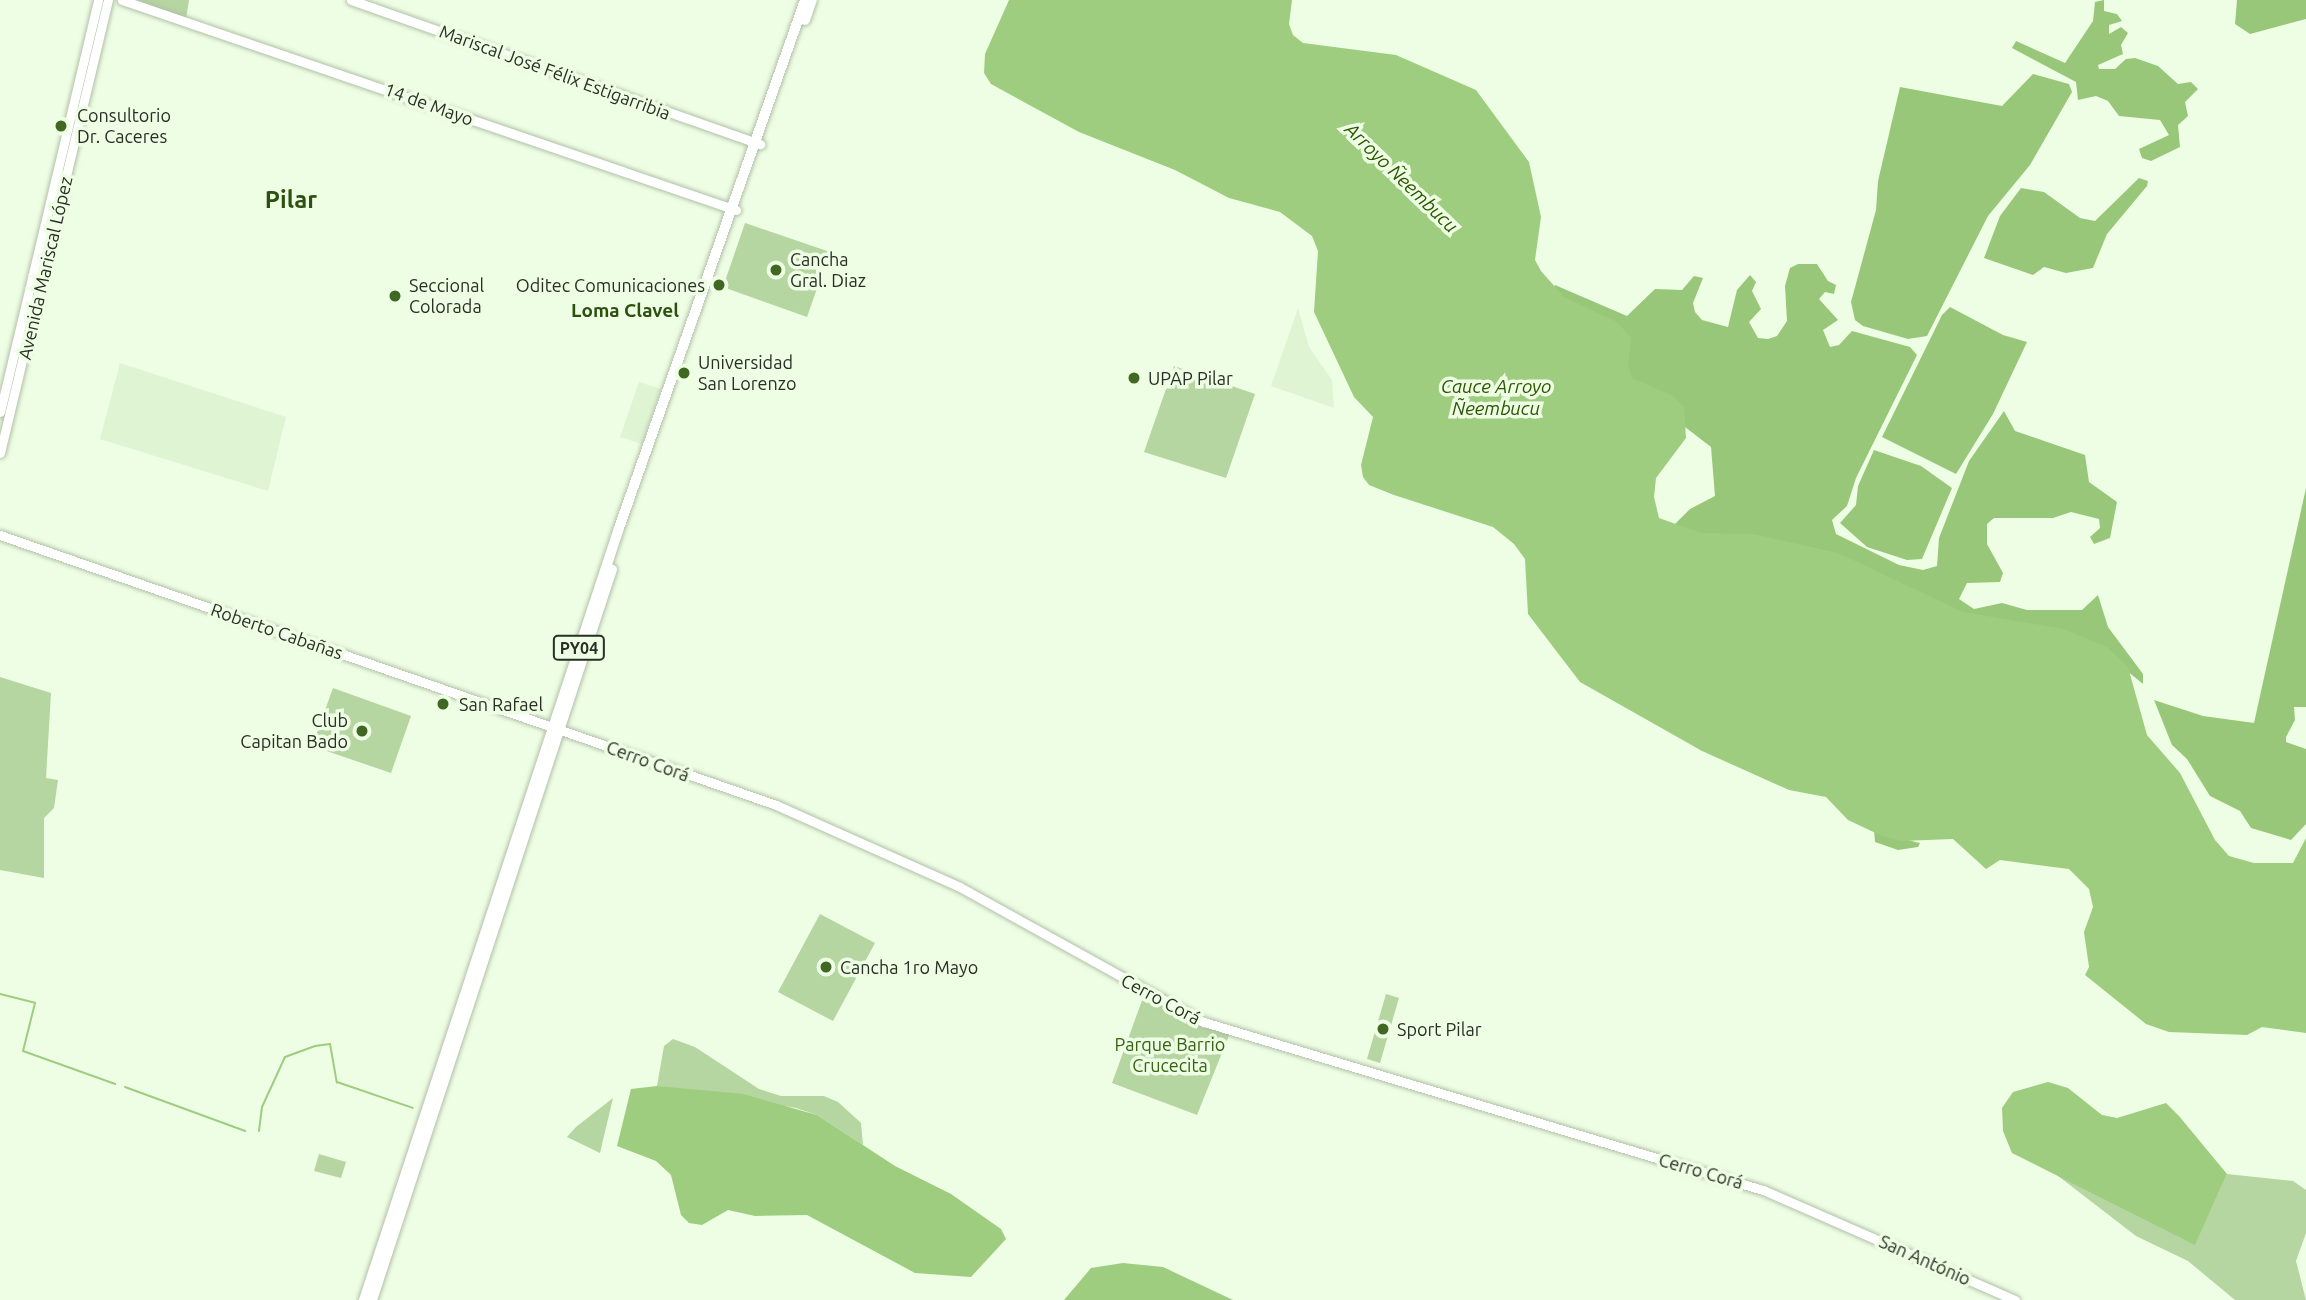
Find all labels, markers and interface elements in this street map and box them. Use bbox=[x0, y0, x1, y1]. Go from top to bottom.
street label: Mariscal José Félix Estigarribia bbox=[436, 20, 674, 124]
street label: 14 de Mayo bbox=[382, 78, 476, 130]
place label: Consultorio Dr. Caceres bbox=[77, 105, 171, 148]
marker: Consultorio Dr. Caceres bbox=[51, 116, 71, 136]
water label: Arroyo Ñeembucu bbox=[1340, 118, 1462, 238]
street label: Avenida Mariscal López bbox=[13, 174, 77, 362]
district label: Pilar bbox=[265, 186, 317, 214]
place label: Cancha Gral. Diaz bbox=[790, 249, 866, 292]
marker: Cancha Gral. Diaz bbox=[768, 262, 784, 278]
place label: Oditec Comunicaciones bbox=[516, 274, 705, 296]
place label: Seccional Colorada bbox=[409, 275, 484, 318]
marker: Oditec Comunicaciones bbox=[711, 277, 727, 293]
marker: Seccional Colorada bbox=[387, 288, 403, 304]
district label: Loma Clavel bbox=[571, 300, 679, 322]
place label: Universidad San Lorenzo bbox=[698, 352, 796, 394]
marker: Universidad San Lorenzo bbox=[676, 365, 692, 381]
place label: UPAP Pilar bbox=[1148, 367, 1233, 389]
marker: UPAP Pilar bbox=[1126, 370, 1142, 386]
water label: Cauce Arroyo Ñeembucu bbox=[1441, 376, 1551, 420]
street label: Roberto Cabañas bbox=[208, 598, 346, 664]
road number: PY04 bbox=[553, 636, 605, 660]
place label: San Rafael bbox=[459, 693, 543, 715]
marker: San Rafael bbox=[433, 694, 453, 714]
place label: Club Capitan Bado bbox=[240, 710, 348, 752]
marker: Club Capitan Bado bbox=[354, 723, 370, 739]
street label: Cerro Corá bbox=[604, 736, 692, 786]
place label: Cancha 1ro Mayo bbox=[840, 956, 978, 978]
marker: Cancha 1ro Mayo bbox=[818, 959, 834, 975]
street label: Cerro Corá bbox=[1118, 969, 1204, 1029]
place label: Sport Pilar bbox=[1397, 1018, 1481, 1040]
marker: Sport Pilar bbox=[1375, 1021, 1391, 1037]
park label: Parque Barrio Crucecita bbox=[1115, 1034, 1225, 1076]
street label: Cerro Corá bbox=[1656, 1149, 1746, 1193]
street label: San António bbox=[1876, 1230, 1974, 1290]

